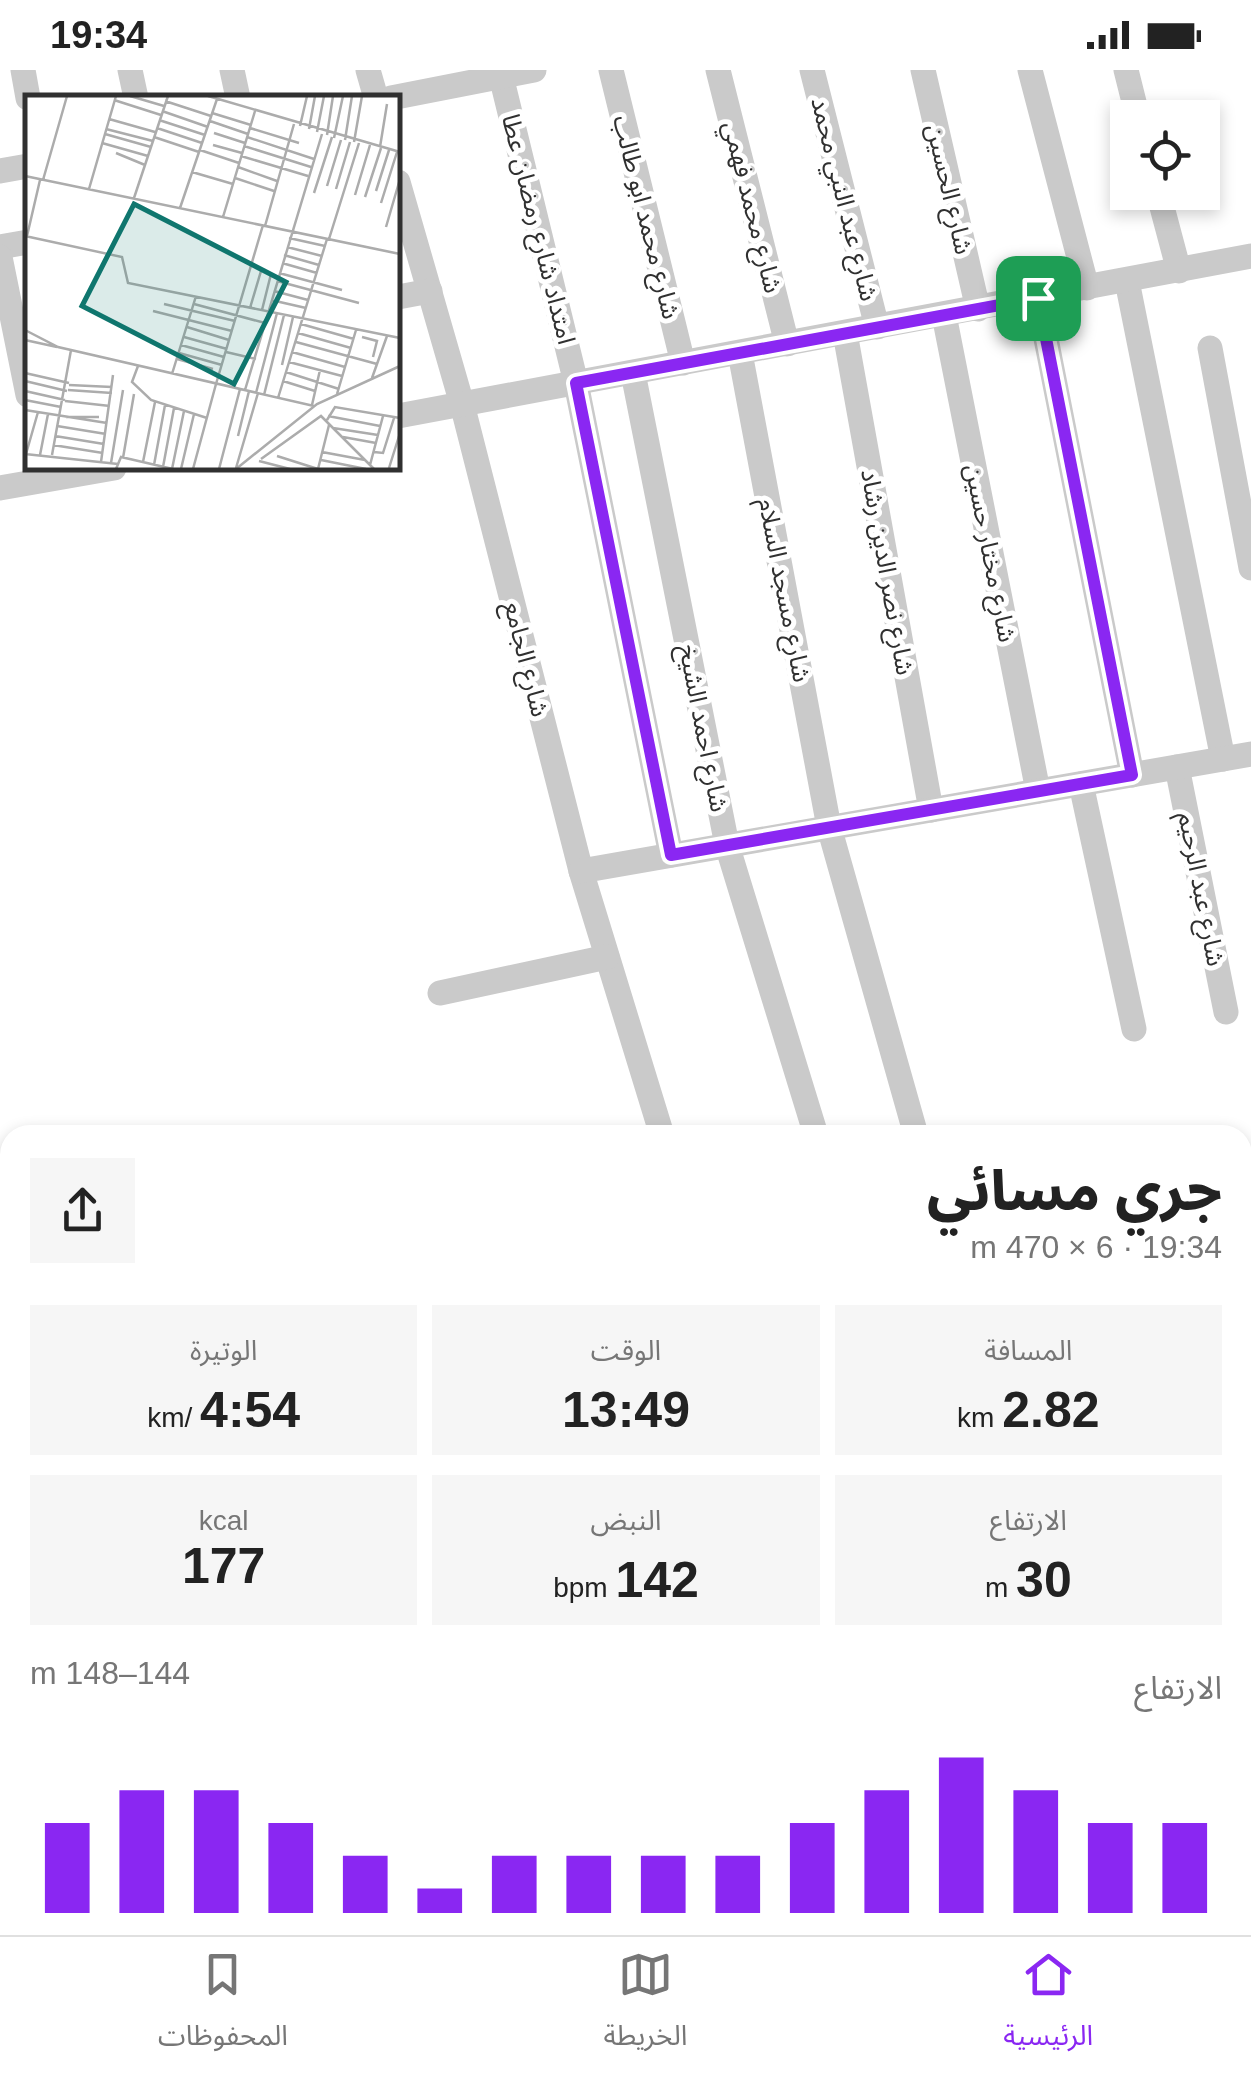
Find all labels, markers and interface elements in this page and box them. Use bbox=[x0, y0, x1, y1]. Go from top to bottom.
text: 19:34 bbox=[50, 14, 147, 56]
street label: شارع عبد النبي محمد bbox=[801, 94, 884, 305]
inset map bbox=[25, 95, 400, 470]
map controls bbox=[1110, 100, 1220, 210]
button: locate bbox=[1110, 100, 1220, 210]
street label: امتداد شارع رمضان عطا bbox=[492, 111, 581, 348]
street label: شارع محمد ابو طالب bbox=[603, 112, 686, 323]
street label: شارع محمد فهمي bbox=[712, 118, 788, 297]
street label: شارع الحسين bbox=[917, 121, 979, 258]
pin bbox=[996, 256, 1081, 341]
icon: arrive bbox=[1011, 271, 1066, 326]
street label: شارع مختار حسين bbox=[955, 461, 1022, 645]
street label: شارع نصر الدين رشاد bbox=[851, 467, 920, 678]
street label: شارع مسجد السلام bbox=[748, 496, 817, 686]
street label: شارع الجامع bbox=[494, 598, 555, 721]
street label: شارع احمد الشيخ bbox=[669, 642, 734, 815]
street label: شارع عبد الرحيم bbox=[1167, 810, 1231, 970]
button: share bbox=[30, 1158, 135, 1263]
text: جري مسائي bbox=[927, 1160, 1222, 1222]
text: 19:34 · 6 × 470 m bbox=[970, 1229, 1222, 1265]
text: الوتيرة bbox=[190, 1335, 257, 1366]
text: الوقت bbox=[591, 1335, 661, 1366]
text: المسافة bbox=[984, 1335, 1072, 1366]
text: 4:54 bbox=[200, 1382, 300, 1438]
text: 13:49 bbox=[562, 1382, 690, 1438]
text: 2.82 bbox=[1002, 1382, 1100, 1438]
text: /km bbox=[147, 1402, 200, 1433]
text: km bbox=[957, 1402, 1002, 1433]
text: kcal bbox=[199, 1505, 249, 1536]
text: النبض bbox=[591, 1505, 662, 1536]
text: الارتفاع bbox=[990, 1505, 1067, 1536]
text: 177 bbox=[182, 1538, 265, 1594]
text: 142 bbox=[615, 1552, 699, 1608]
text: 30 bbox=[1016, 1552, 1072, 1608]
text: bpm bbox=[553, 1572, 615, 1603]
text: m bbox=[985, 1572, 1016, 1603]
text: 144–148 m bbox=[30, 1655, 190, 1691]
text: الارتفاع bbox=[1134, 1670, 1222, 1706]
tab: المحفوظات bbox=[158, 1947, 288, 2066]
tab: الخريطة bbox=[604, 1947, 687, 2066]
tab: الرئيسية bbox=[1003, 1947, 1093, 2066]

